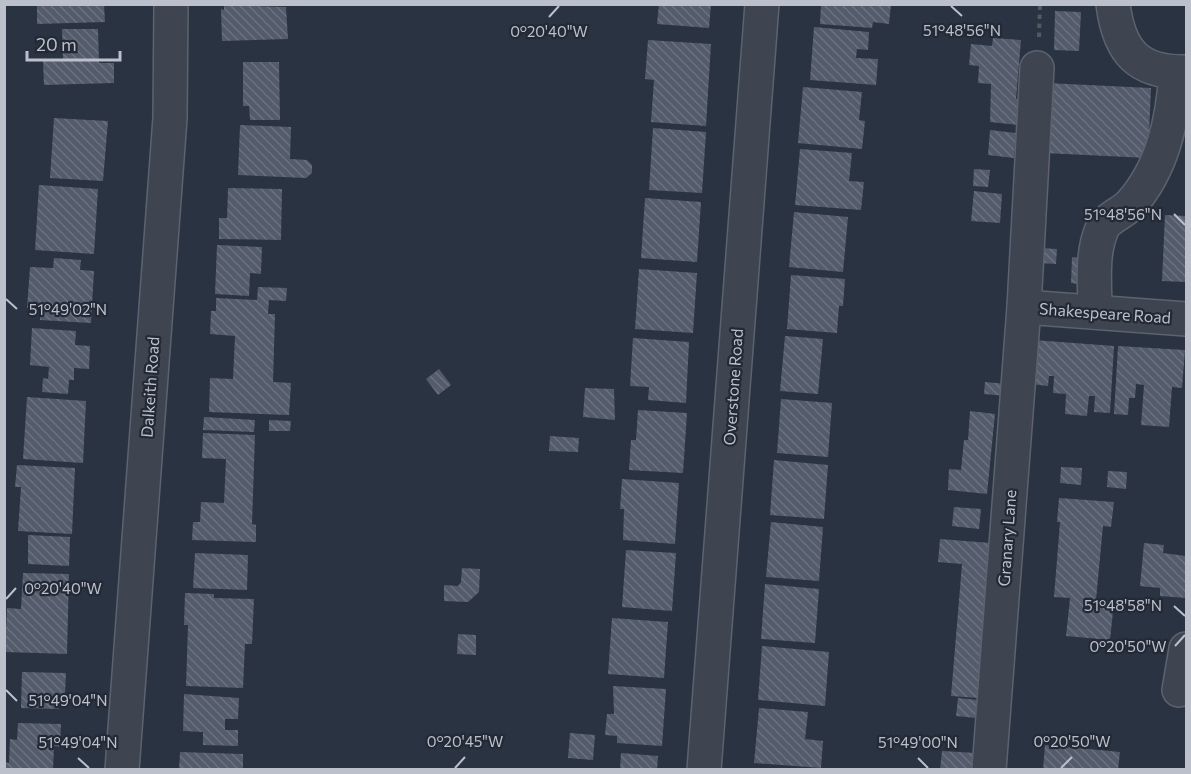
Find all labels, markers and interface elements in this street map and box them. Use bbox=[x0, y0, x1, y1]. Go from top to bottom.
text: 51°48'56"N bbox=[923, 21, 1001, 39]
text: 0°20'40"W bbox=[510, 22, 588, 40]
scale bar bbox=[27, 24, 120, 62]
text: 20 m bbox=[36, 33, 77, 55]
text: 51°48'56"N bbox=[1084, 205, 1162, 223]
street label: Shakespeare Road bbox=[1038, 298, 1172, 327]
text: 51°49'02"N bbox=[29, 300, 107, 318]
street label: Overstone Road bbox=[719, 328, 746, 446]
street label: Dalkeith Road bbox=[136, 336, 163, 438]
street label: Granary Lane bbox=[994, 489, 1019, 587]
text: 0°20'40"W bbox=[24, 579, 102, 597]
text: 51°48'58"N bbox=[1084, 596, 1162, 614]
text: 0°20'50"W bbox=[1089, 637, 1167, 655]
text: 51°49'04"N bbox=[28, 691, 108, 709]
text: 0°20'45"W bbox=[427, 732, 503, 750]
text: 0°20'50"W bbox=[1033, 732, 1111, 750]
text: 51°49'04"N bbox=[38, 733, 118, 751]
text: 51°49'00"N bbox=[878, 733, 958, 751]

